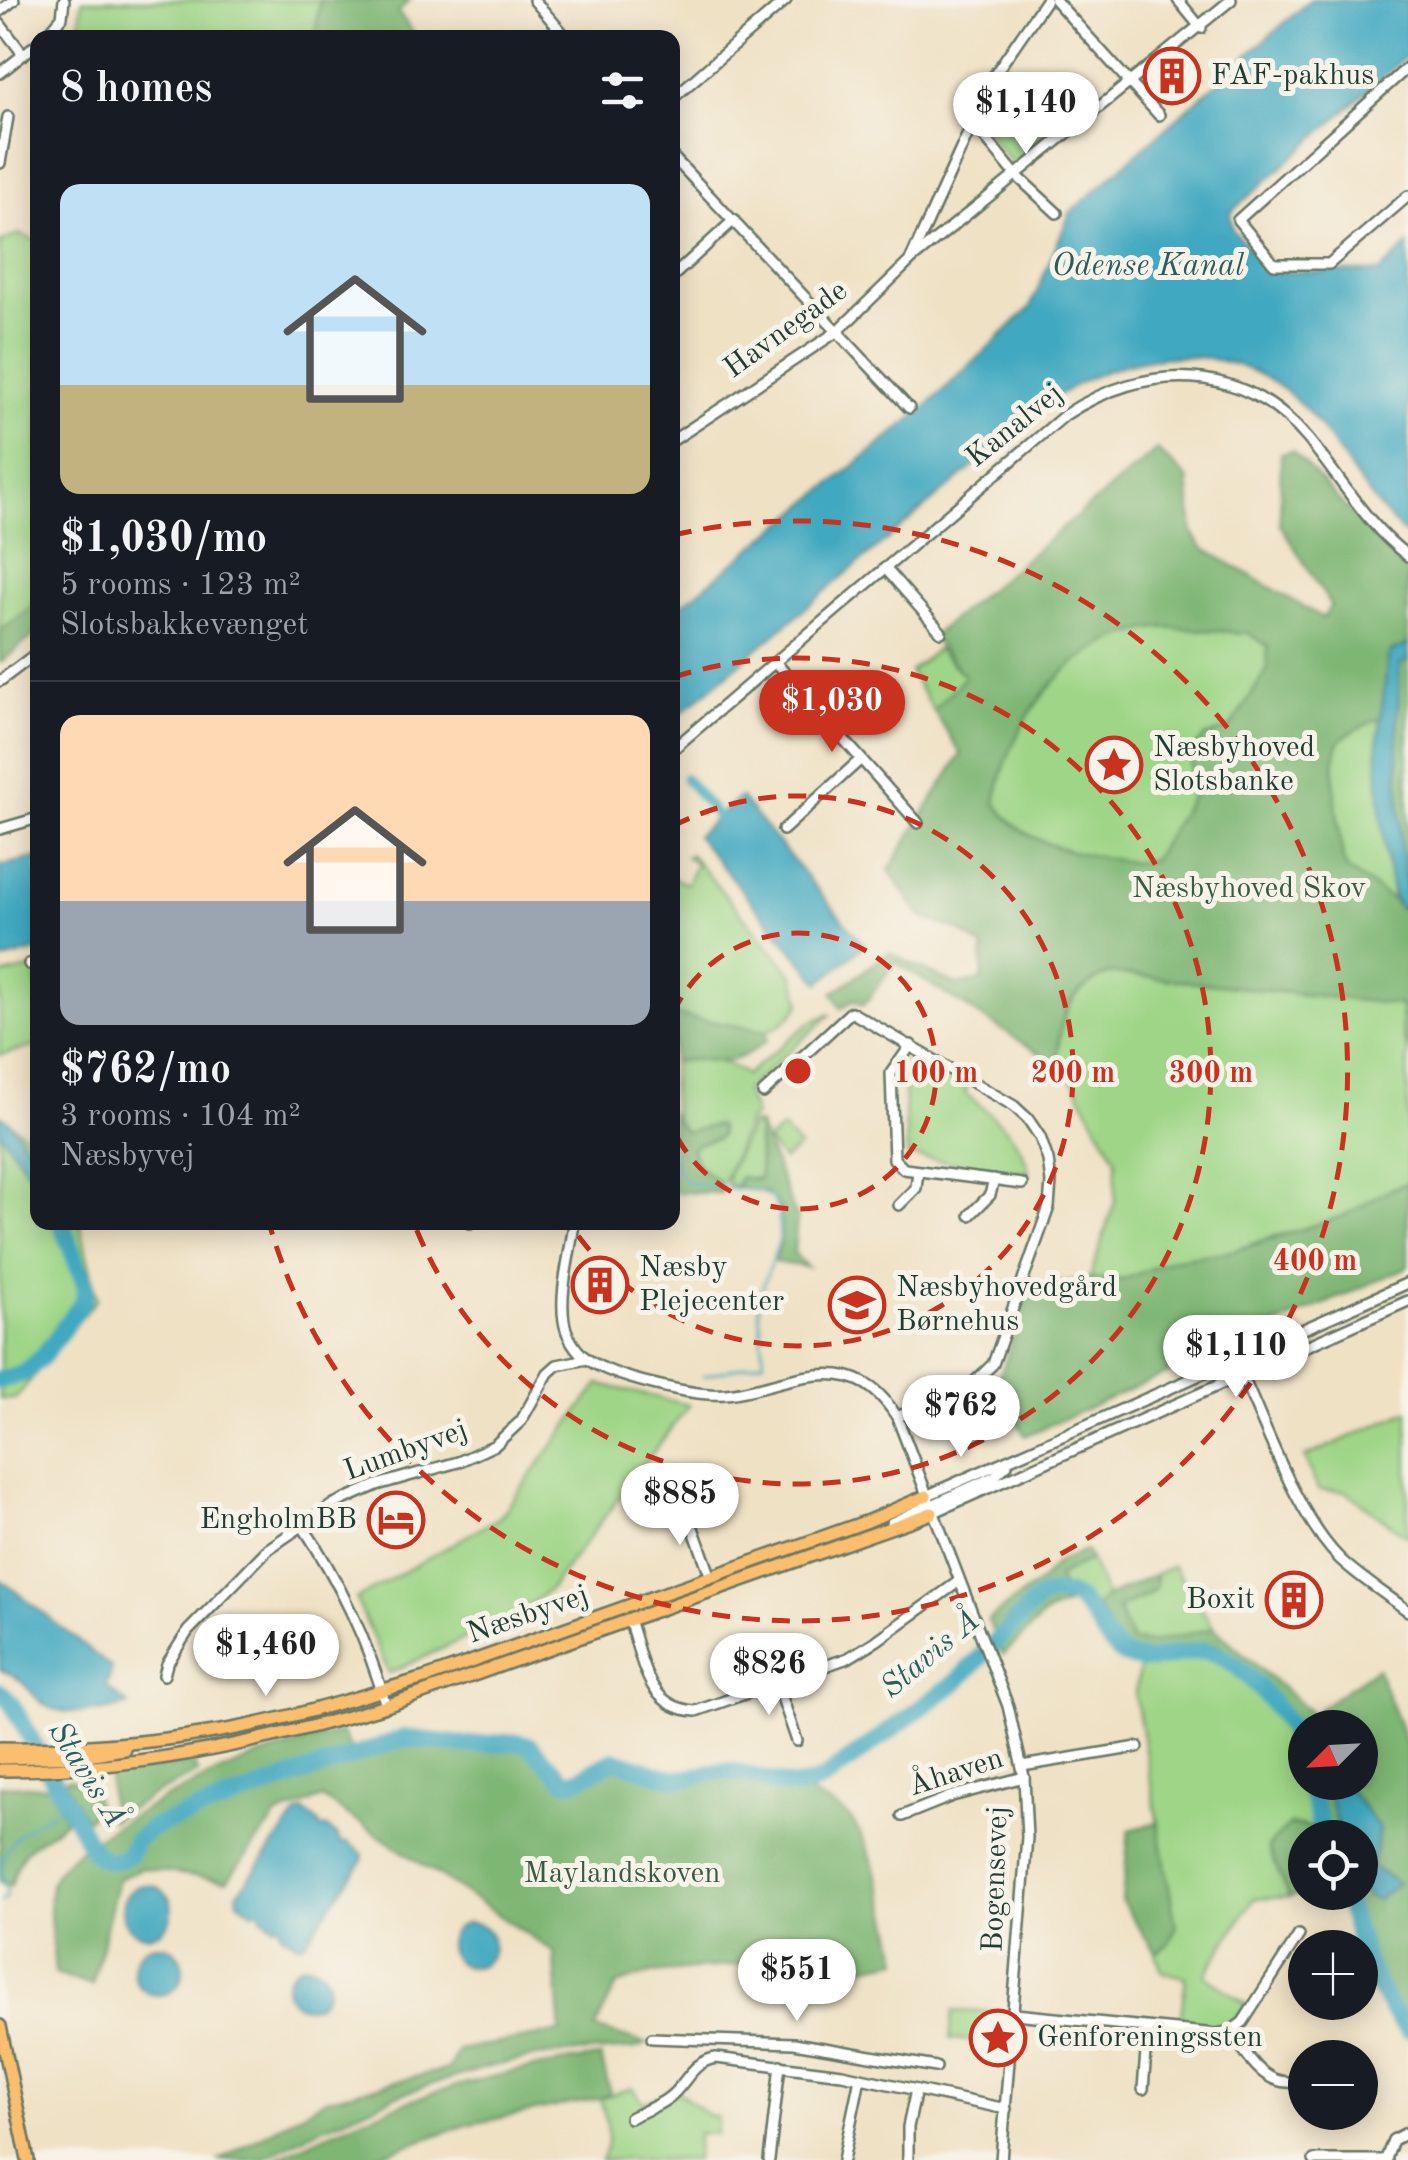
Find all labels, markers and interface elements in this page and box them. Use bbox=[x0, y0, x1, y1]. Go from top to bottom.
building icon: FAF-pakhus bbox=[1142, 46, 1202, 106]
place label: FAF-pakhus bbox=[1211, 61, 1374, 91]
icon: filters bbox=[595, 63, 650, 118]
text: 8 homes bbox=[60, 69, 212, 111]
pin: $1,140 bbox=[945, 72, 1107, 157]
text: $1,140 bbox=[975, 88, 1077, 120]
icon: home bbox=[265, 249, 445, 429]
water label: Odense Kanal bbox=[1052, 251, 1245, 283]
street label: Havnegade bbox=[719, 276, 853, 384]
street label: Kanalvej bbox=[961, 378, 1069, 474]
text: $1,030/mo bbox=[60, 519, 267, 561]
text: 5 rooms · 123 m² bbox=[60, 570, 301, 602]
text: Slotsbakkevænget bbox=[60, 610, 308, 642]
pin: $1,030 bbox=[751, 670, 913, 755]
text: $1,030 bbox=[781, 686, 883, 718]
place label: Næsbyhoved Slotsbanke bbox=[1153, 733, 1315, 797]
place icon: Næsbyhoved Slotsbanke bbox=[1084, 735, 1144, 795]
icon: home bbox=[265, 780, 445, 960]
park label: Næsbyhoved Skov bbox=[1132, 874, 1366, 904]
text: $762/mo bbox=[60, 1050, 231, 1092]
centre of rings bbox=[780, 1053, 816, 1089]
text: 100 m bbox=[894, 1059, 978, 1089]
text: 200 m bbox=[1031, 1059, 1115, 1089]
text: 300 m bbox=[1169, 1059, 1253, 1089]
text: 3 rooms · 104 m² bbox=[60, 1101, 301, 1133]
text: Næsbyvej bbox=[60, 1141, 195, 1173]
text: 400 m bbox=[1273, 1247, 1357, 1277]
place label: Næsby Plejecenter bbox=[639, 1253, 784, 1317]
building icon: Næsby Plejecenter bbox=[570, 1255, 630, 1315]
place label: Næsbyhovedgård Børnehus bbox=[896, 1273, 1117, 1337]
school or university icon: Næsbyhovedgård Børnehus bbox=[827, 1275, 887, 1335]
pin: $1,110 bbox=[1155, 1315, 1317, 1400]
text: $1,110 bbox=[1185, 1331, 1287, 1363]
pin: $762 bbox=[902, 1375, 1020, 1460]
text: $762 bbox=[924, 1391, 998, 1423]
street label: Lumbyvej bbox=[340, 1415, 472, 1487]
pin: $885 bbox=[621, 1463, 739, 1548]
text: $885 bbox=[643, 1479, 717, 1511]
hotel icon: EngholmBB bbox=[366, 1490, 426, 1550]
place label: EngholmBB bbox=[199, 1505, 357, 1535]
building icon: Boxit bbox=[1264, 1570, 1324, 1630]
street label: Næsbyvej bbox=[463, 1580, 593, 1650]
place label: Boxit bbox=[1186, 1585, 1255, 1615]
water label: Stavis Å bbox=[871, 1599, 986, 1705]
pin: $1,460 bbox=[185, 1614, 347, 1699]
text: $1,460 bbox=[215, 1630, 317, 1662]
pin: $826 bbox=[710, 1633, 828, 1718]
text: $826 bbox=[732, 1649, 806, 1681]
north arrow bbox=[1288, 1710, 1378, 1800]
map controls bbox=[1288, 1710, 1378, 2130]
water label: Stavis Å bbox=[41, 1713, 137, 1833]
street label: Åhaven bbox=[903, 1739, 1007, 1802]
street label: Bogensevej bbox=[978, 1805, 1014, 1953]
button: locate bbox=[1288, 1820, 1378, 1910]
park label: Maylandskoven bbox=[524, 1859, 720, 1889]
button: + bbox=[1288, 1930, 1378, 2020]
pin: $551 bbox=[738, 1939, 856, 2024]
text: $551 bbox=[760, 1955, 834, 1987]
place icon: Genforeningssten bbox=[968, 2008, 1028, 2068]
place label: Genforeningssten bbox=[1037, 2023, 1263, 2053]
button: − bbox=[1288, 2040, 1378, 2130]

